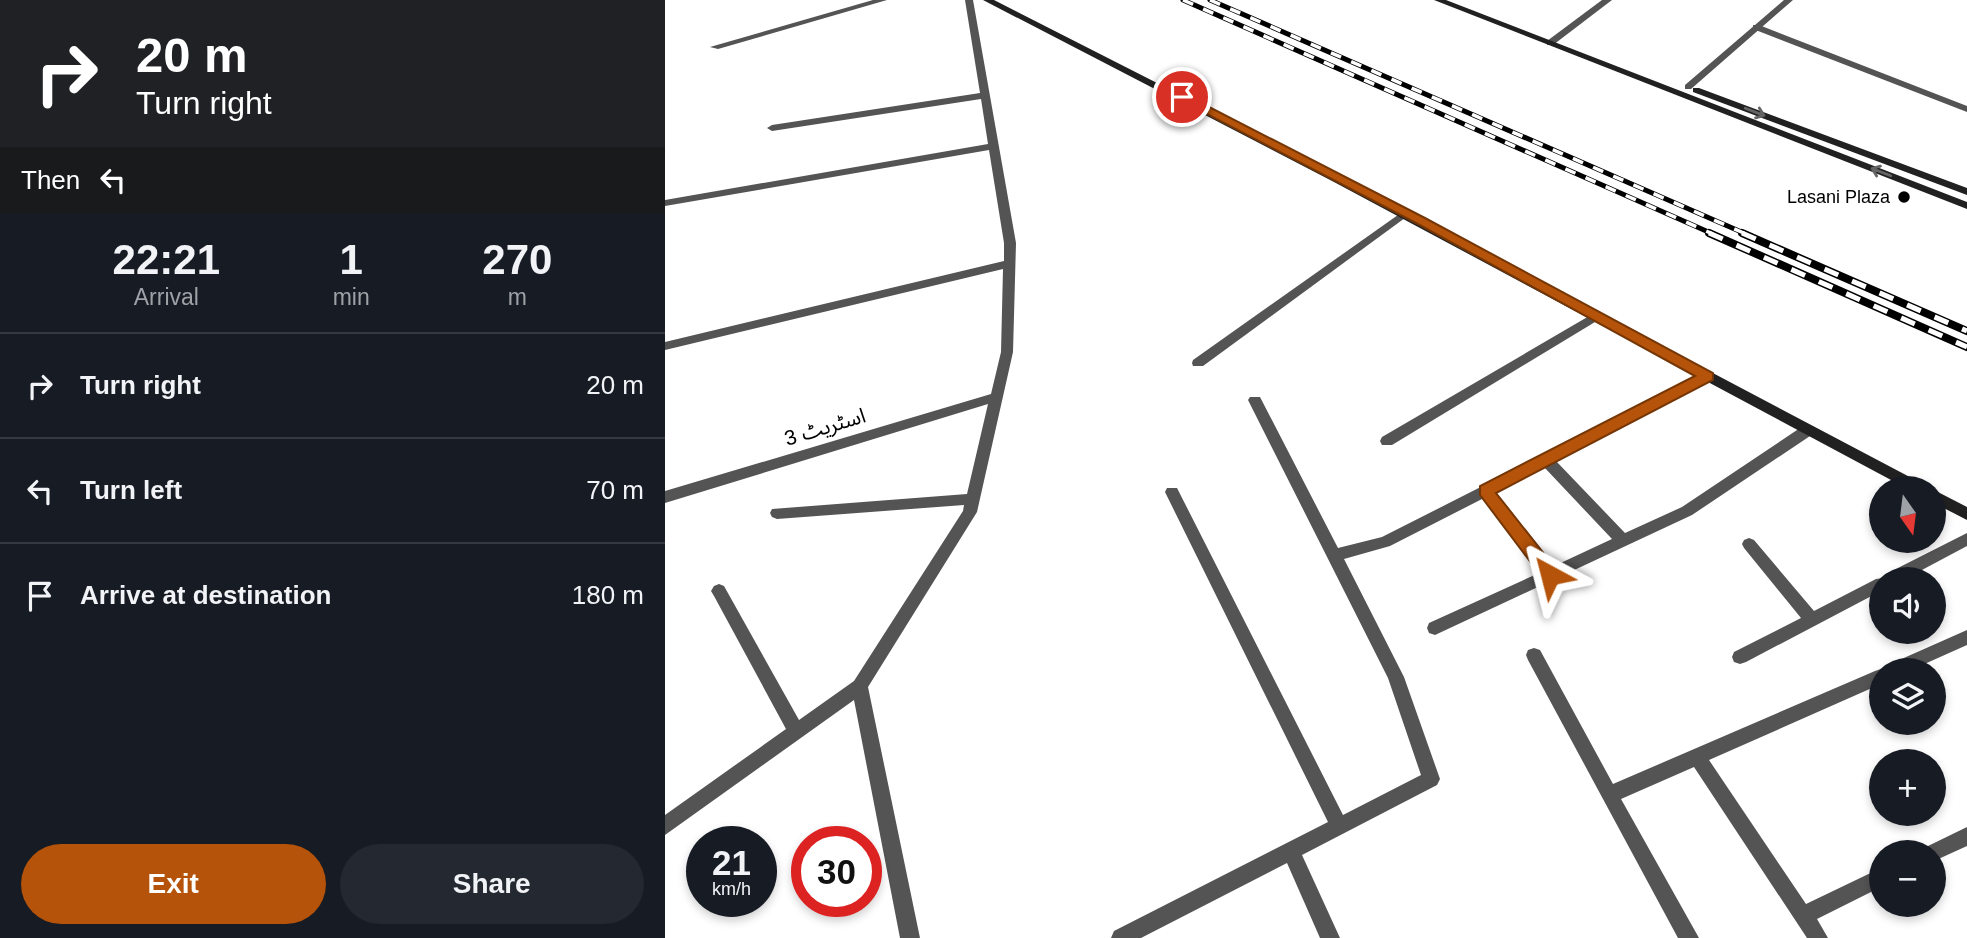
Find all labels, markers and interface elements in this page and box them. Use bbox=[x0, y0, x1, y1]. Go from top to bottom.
icon: right bbox=[21, 28, 112, 119]
text: 20 m bbox=[136, 28, 248, 82]
pin bbox=[1152, 67, 1212, 127]
icon: arrive bbox=[1163, 78, 1201, 116]
text: Turn right bbox=[136, 85, 272, 121]
one-way arrow bbox=[1744, 107, 1766, 119]
icon: left bbox=[94, 161, 132, 199]
text: Then bbox=[21, 165, 80, 195]
one-way arrow bbox=[1870, 165, 1892, 178]
place label: Lasani Plaza bbox=[1787, 187, 1891, 207]
marker: Lasani Plaza bbox=[1896, 189, 1912, 205]
text: 22:21 bbox=[113, 236, 220, 283]
text: 1 bbox=[339, 236, 363, 283]
text: 270 bbox=[482, 236, 552, 283]
text: Arrival bbox=[134, 284, 199, 310]
text: min bbox=[333, 284, 370, 310]
text: m bbox=[508, 284, 527, 310]
icon: right bbox=[21, 367, 59, 405]
text: Turn right bbox=[80, 370, 201, 400]
text: 20 m bbox=[586, 370, 644, 400]
street label: اسٹریٹ 3 bbox=[781, 403, 869, 451]
icon: left bbox=[21, 472, 59, 510]
text: Turn left bbox=[80, 475, 182, 505]
text: 70 m bbox=[586, 475, 644, 505]
north arrow bbox=[1869, 476, 1946, 553]
map controls bbox=[1869, 476, 1946, 917]
position arrow bbox=[1513, 538, 1587, 612]
button: sound bbox=[1869, 567, 1946, 644]
icon: arrive bbox=[21, 577, 59, 615]
text: Arrive at destination bbox=[80, 580, 331, 610]
text: 180 m bbox=[572, 580, 644, 610]
button: layers bbox=[1869, 658, 1946, 735]
button: + bbox=[1869, 749, 1946, 826]
speed limit sign: 30 bbox=[791, 826, 882, 917]
button: − bbox=[1869, 840, 1946, 917]
text: 21 bbox=[712, 843, 751, 882]
button: Exit bbox=[21, 844, 326, 924]
button: Share bbox=[340, 844, 644, 924]
text: km/h bbox=[712, 879, 751, 899]

